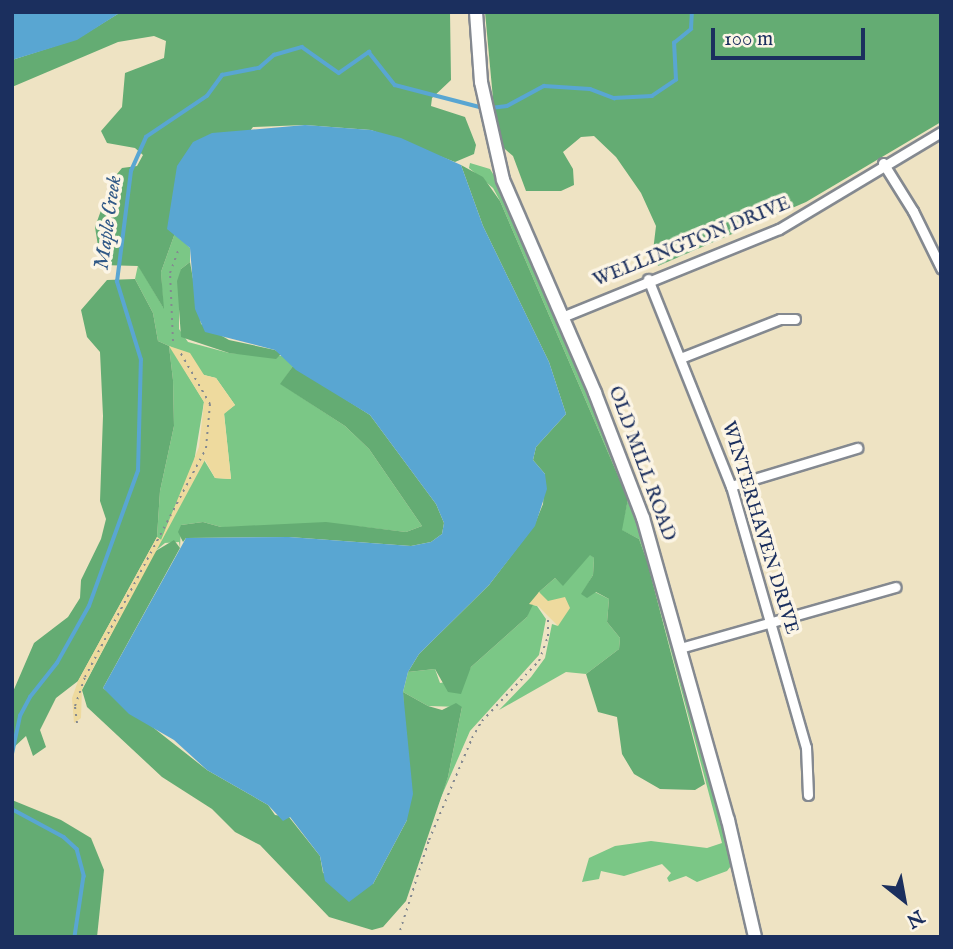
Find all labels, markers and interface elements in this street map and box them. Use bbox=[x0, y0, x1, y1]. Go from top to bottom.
scale bar bbox=[715, 14, 869, 58]
text: 100 m bbox=[724, 26, 773, 53]
water label: Maple Creek bbox=[90, 174, 128, 272]
street label: WELLINGTON DRIVE bbox=[590, 193, 794, 293]
street label: OLD MILL ROAD bbox=[602, 383, 680, 545]
street label: WINTERHAVEN DRIVE bbox=[716, 419, 802, 637]
north arrow bbox=[869, 865, 939, 935]
text: N bbox=[902, 903, 928, 933]

